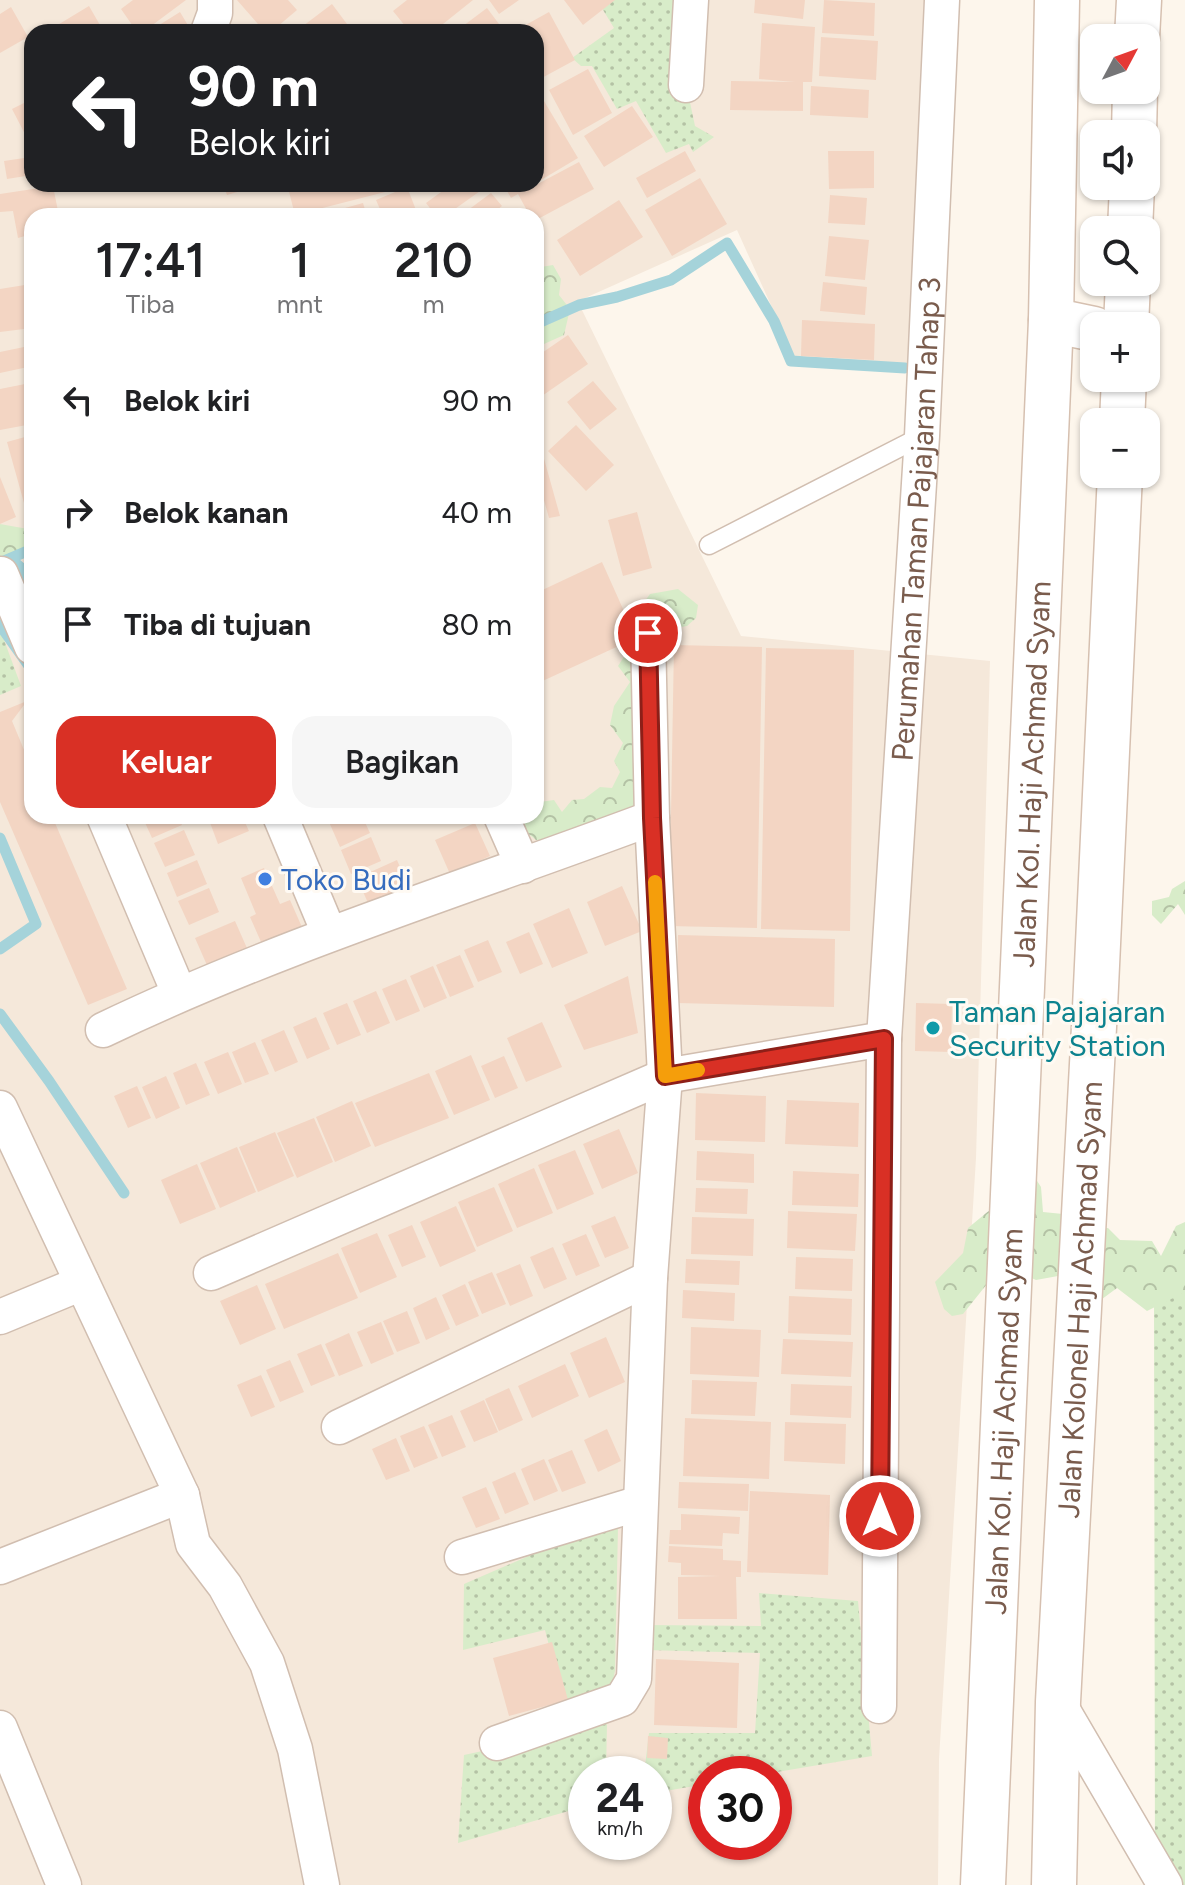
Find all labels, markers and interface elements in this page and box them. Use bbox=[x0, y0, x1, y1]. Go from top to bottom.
north arrow bbox=[1080, 24, 1160, 104]
map controls bbox=[1080, 24, 1160, 488]
text: 90 m bbox=[188, 53, 319, 120]
icon: left bbox=[56, 56, 160, 160]
button: sound bbox=[1080, 120, 1160, 200]
text: Belok kiri bbox=[188, 121, 331, 164]
button: search bbox=[1080, 216, 1160, 296]
text: 17:41 bbox=[95, 231, 205, 289]
text: 1 bbox=[290, 231, 310, 289]
text: 210 bbox=[394, 231, 473, 289]
street label: Perumahan Taman Pajajaran Tahap 3 bbox=[883, 276, 948, 762]
text: Tiba bbox=[126, 288, 175, 320]
text: mnt bbox=[277, 288, 323, 320]
text: m bbox=[422, 288, 445, 320]
button: + bbox=[1080, 312, 1160, 392]
icon: left bbox=[56, 378, 100, 422]
text: Belok kiri bbox=[124, 382, 250, 419]
text: 90 m bbox=[443, 382, 512, 419]
button: − bbox=[1080, 408, 1160, 488]
icon: right bbox=[56, 490, 100, 534]
text: Belok kanan bbox=[124, 494, 289, 531]
text: 40 m bbox=[441, 494, 512, 531]
street label: Jalan Kol. Haji Achmad Syam bbox=[1004, 580, 1058, 968]
pin bbox=[614, 599, 682, 667]
icon: arrive bbox=[56, 602, 100, 646]
text: Tiba di tujuan bbox=[124, 606, 311, 643]
text: 80 m bbox=[441, 606, 512, 643]
icon: arrive bbox=[626, 611, 670, 655]
button: Keluar bbox=[56, 716, 276, 808]
button: Bagikan bbox=[292, 716, 512, 808]
place label: Toko Budi bbox=[281, 861, 412, 898]
marker: Toko Budi bbox=[256, 870, 274, 888]
place label: Taman Pajajaran Security Station bbox=[949, 993, 1166, 1064]
marker: Taman Pajajaran Security Station bbox=[924, 1019, 942, 1037]
street label: Jalan Kolonel Haji Achmad Syam bbox=[1049, 1080, 1110, 1519]
street label: Jalan Kol. Haji Achmad Syam bbox=[976, 1228, 1030, 1615]
position arrow bbox=[838, 1474, 922, 1558]
speed limit sign: 30 bbox=[688, 1756, 792, 1860]
text: 24 bbox=[596, 1774, 644, 1822]
text: km/h bbox=[597, 1816, 643, 1840]

